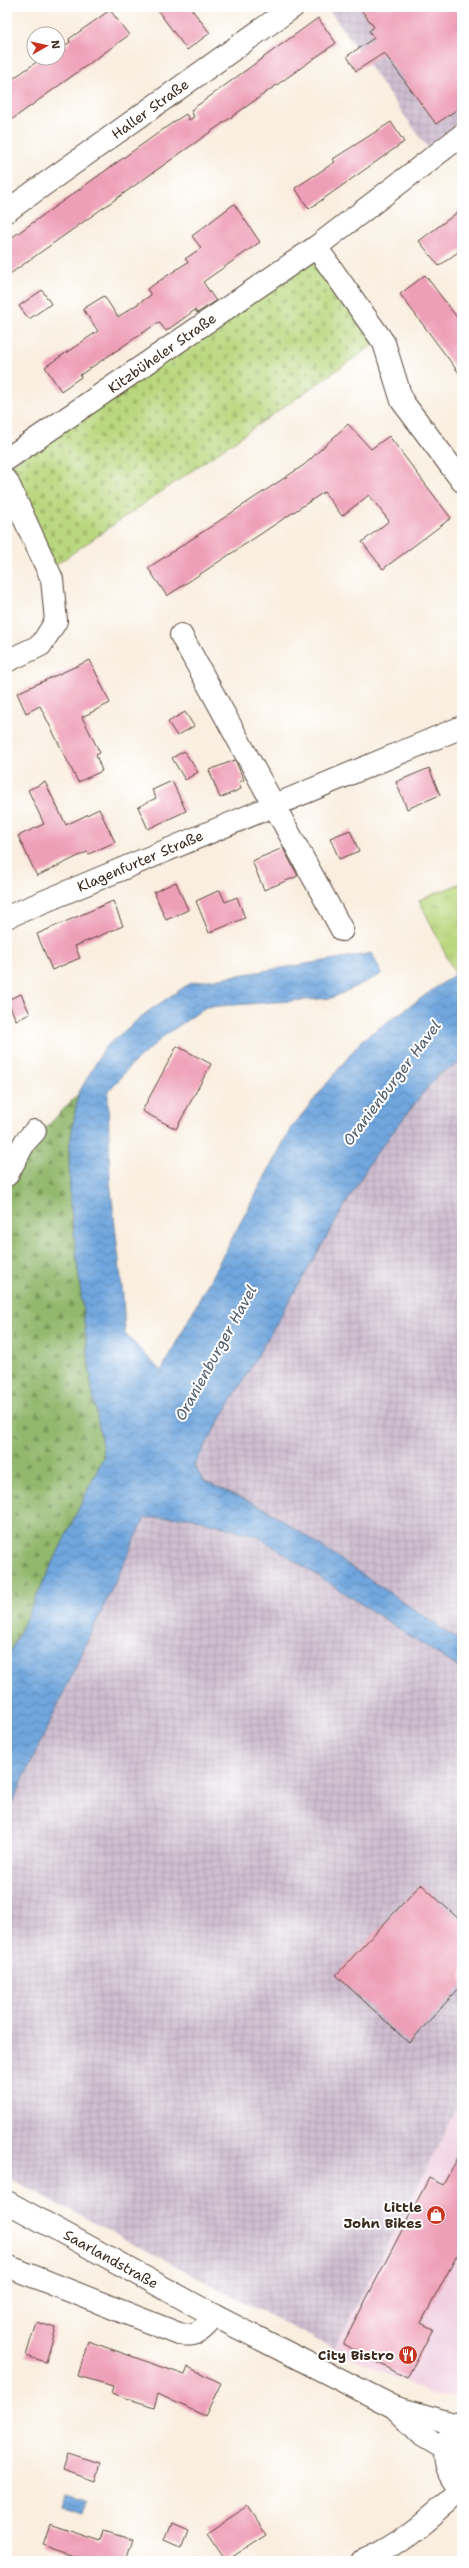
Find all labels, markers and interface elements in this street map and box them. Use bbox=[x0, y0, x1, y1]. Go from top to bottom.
north arrow bbox=[26, 26, 66, 66]
text: N bbox=[47, 39, 63, 50]
street label: Haller Straße bbox=[108, 75, 192, 143]
street label: Kitzbüheler Straße bbox=[104, 309, 220, 397]
street label: Klagenfurter Straße bbox=[74, 826, 206, 896]
water label: Oranienburger Havel bbox=[338, 1016, 446, 1150]
water label: Oranienburger Havel bbox=[170, 1282, 262, 1424]
place label: Little John Bikes bbox=[343, 2198, 422, 2232]
shop icon: Little John Bikes bbox=[425, 2204, 447, 2226]
street label: Saarlandstraße bbox=[61, 2226, 161, 2292]
restaurant icon: City Bistro bbox=[397, 2344, 419, 2366]
place label: City Bistro bbox=[318, 2346, 394, 2364]

